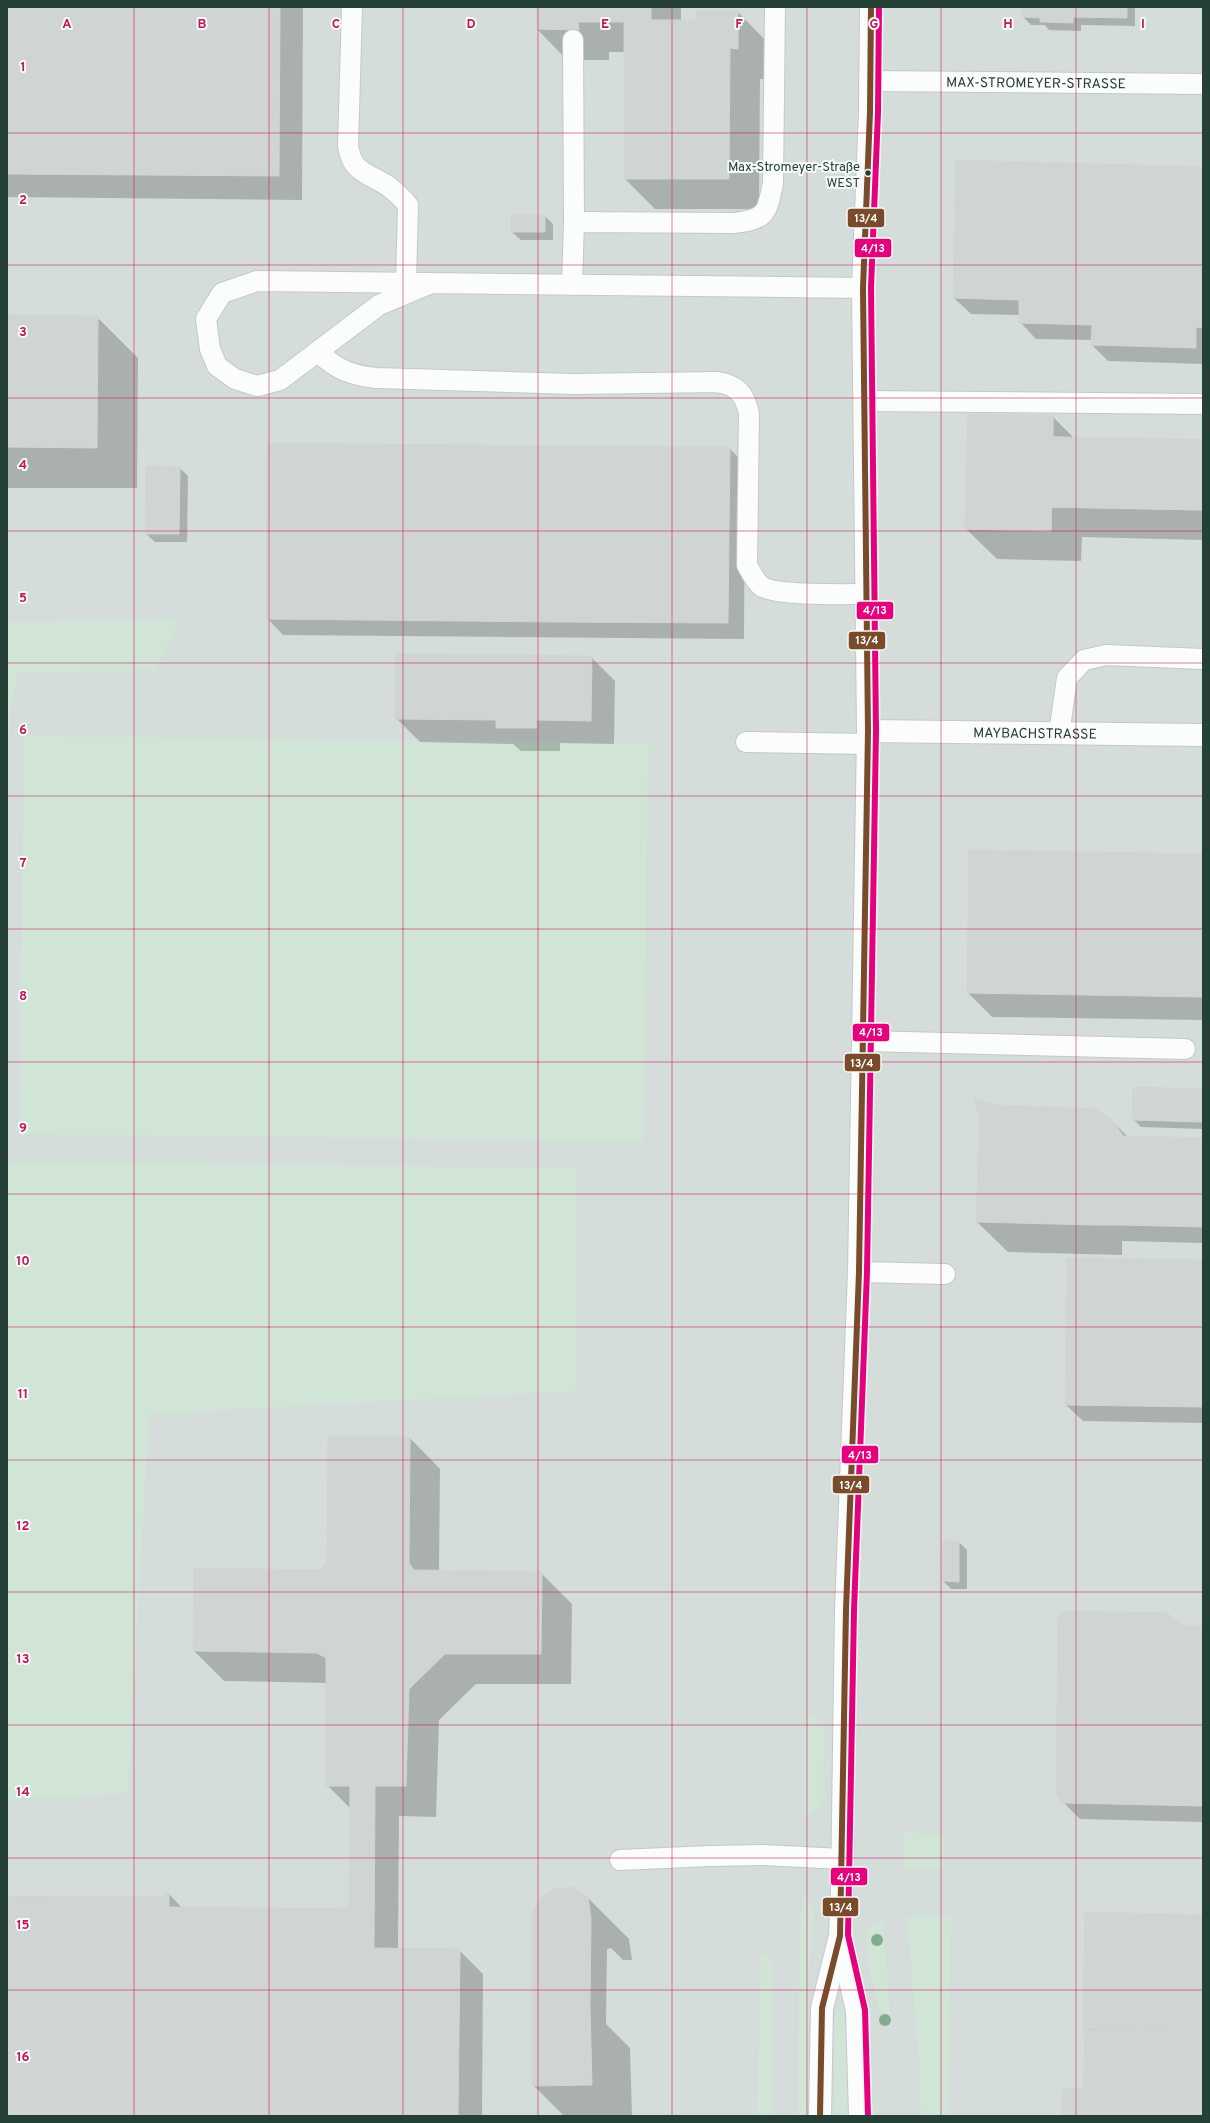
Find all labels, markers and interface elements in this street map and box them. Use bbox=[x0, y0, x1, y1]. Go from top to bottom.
text: A bbox=[62, 17, 72, 33]
text: B bbox=[198, 17, 207, 33]
text: C bbox=[332, 17, 340, 33]
text: D bbox=[466, 17, 476, 33]
text: E bbox=[601, 17, 609, 33]
text: F bbox=[735, 17, 743, 33]
text: G bbox=[870, 17, 879, 33]
text: H bbox=[1003, 17, 1013, 33]
text: I bbox=[1141, 17, 1145, 33]
text: 1 bbox=[20, 60, 26, 76]
street label: MAX-STROMEYER-STRASSE bbox=[946, 75, 1126, 93]
place label: Max-Stromeyer-Straße WEST bbox=[728, 160, 860, 192]
marker: Max-Stromeyer-Straße WEST bbox=[863, 168, 873, 178]
text: 2 bbox=[19, 193, 27, 209]
line badge: 13/4 bbox=[847, 208, 885, 228]
text: 13/4 bbox=[854, 212, 878, 226]
line badge: 4/13 bbox=[854, 238, 892, 258]
text: 4/13 bbox=[861, 242, 885, 256]
text: 3 bbox=[19, 325, 27, 341]
text: 4 bbox=[19, 458, 27, 474]
text: 5 bbox=[19, 591, 27, 607]
line badge: 4/13 bbox=[856, 601, 894, 620]
text: 4/13 bbox=[863, 604, 887, 618]
line badge: 13/4 bbox=[848, 631, 886, 650]
text: 13/4 bbox=[855, 634, 879, 648]
text: 6 bbox=[19, 723, 27, 739]
street label: MAYBACHSTRASSE bbox=[973, 725, 1097, 744]
text: 7 bbox=[20, 856, 27, 872]
text: 8 bbox=[19, 989, 27, 1005]
line badge: 4/13 bbox=[852, 1023, 890, 1042]
text: 4/13 bbox=[859, 1026, 883, 1040]
line badge: 13/4 bbox=[844, 1053, 881, 1072]
text: 13/4 bbox=[850, 1057, 874, 1071]
text: 9 bbox=[19, 1121, 27, 1137]
text: 10 bbox=[16, 1254, 30, 1270]
text: 11 bbox=[18, 1387, 28, 1403]
line badge: 4/13 bbox=[841, 1445, 879, 1464]
text: 4/13 bbox=[848, 1449, 872, 1463]
line badge: 13/4 bbox=[832, 1475, 870, 1494]
text: 13/4 bbox=[839, 1479, 863, 1493]
text: 12 bbox=[16, 1519, 30, 1535]
text: 13 bbox=[17, 1652, 30, 1668]
text: 14 bbox=[16, 1785, 30, 1801]
line badge: 4/13 bbox=[830, 1867, 868, 1886]
text: 4/13 bbox=[837, 1871, 861, 1885]
line badge: 13/4 bbox=[822, 1897, 859, 1917]
text: 13/4 bbox=[829, 1901, 853, 1915]
text: 15 bbox=[16, 1918, 30, 1934]
text: 16 bbox=[16, 2050, 30, 2066]

